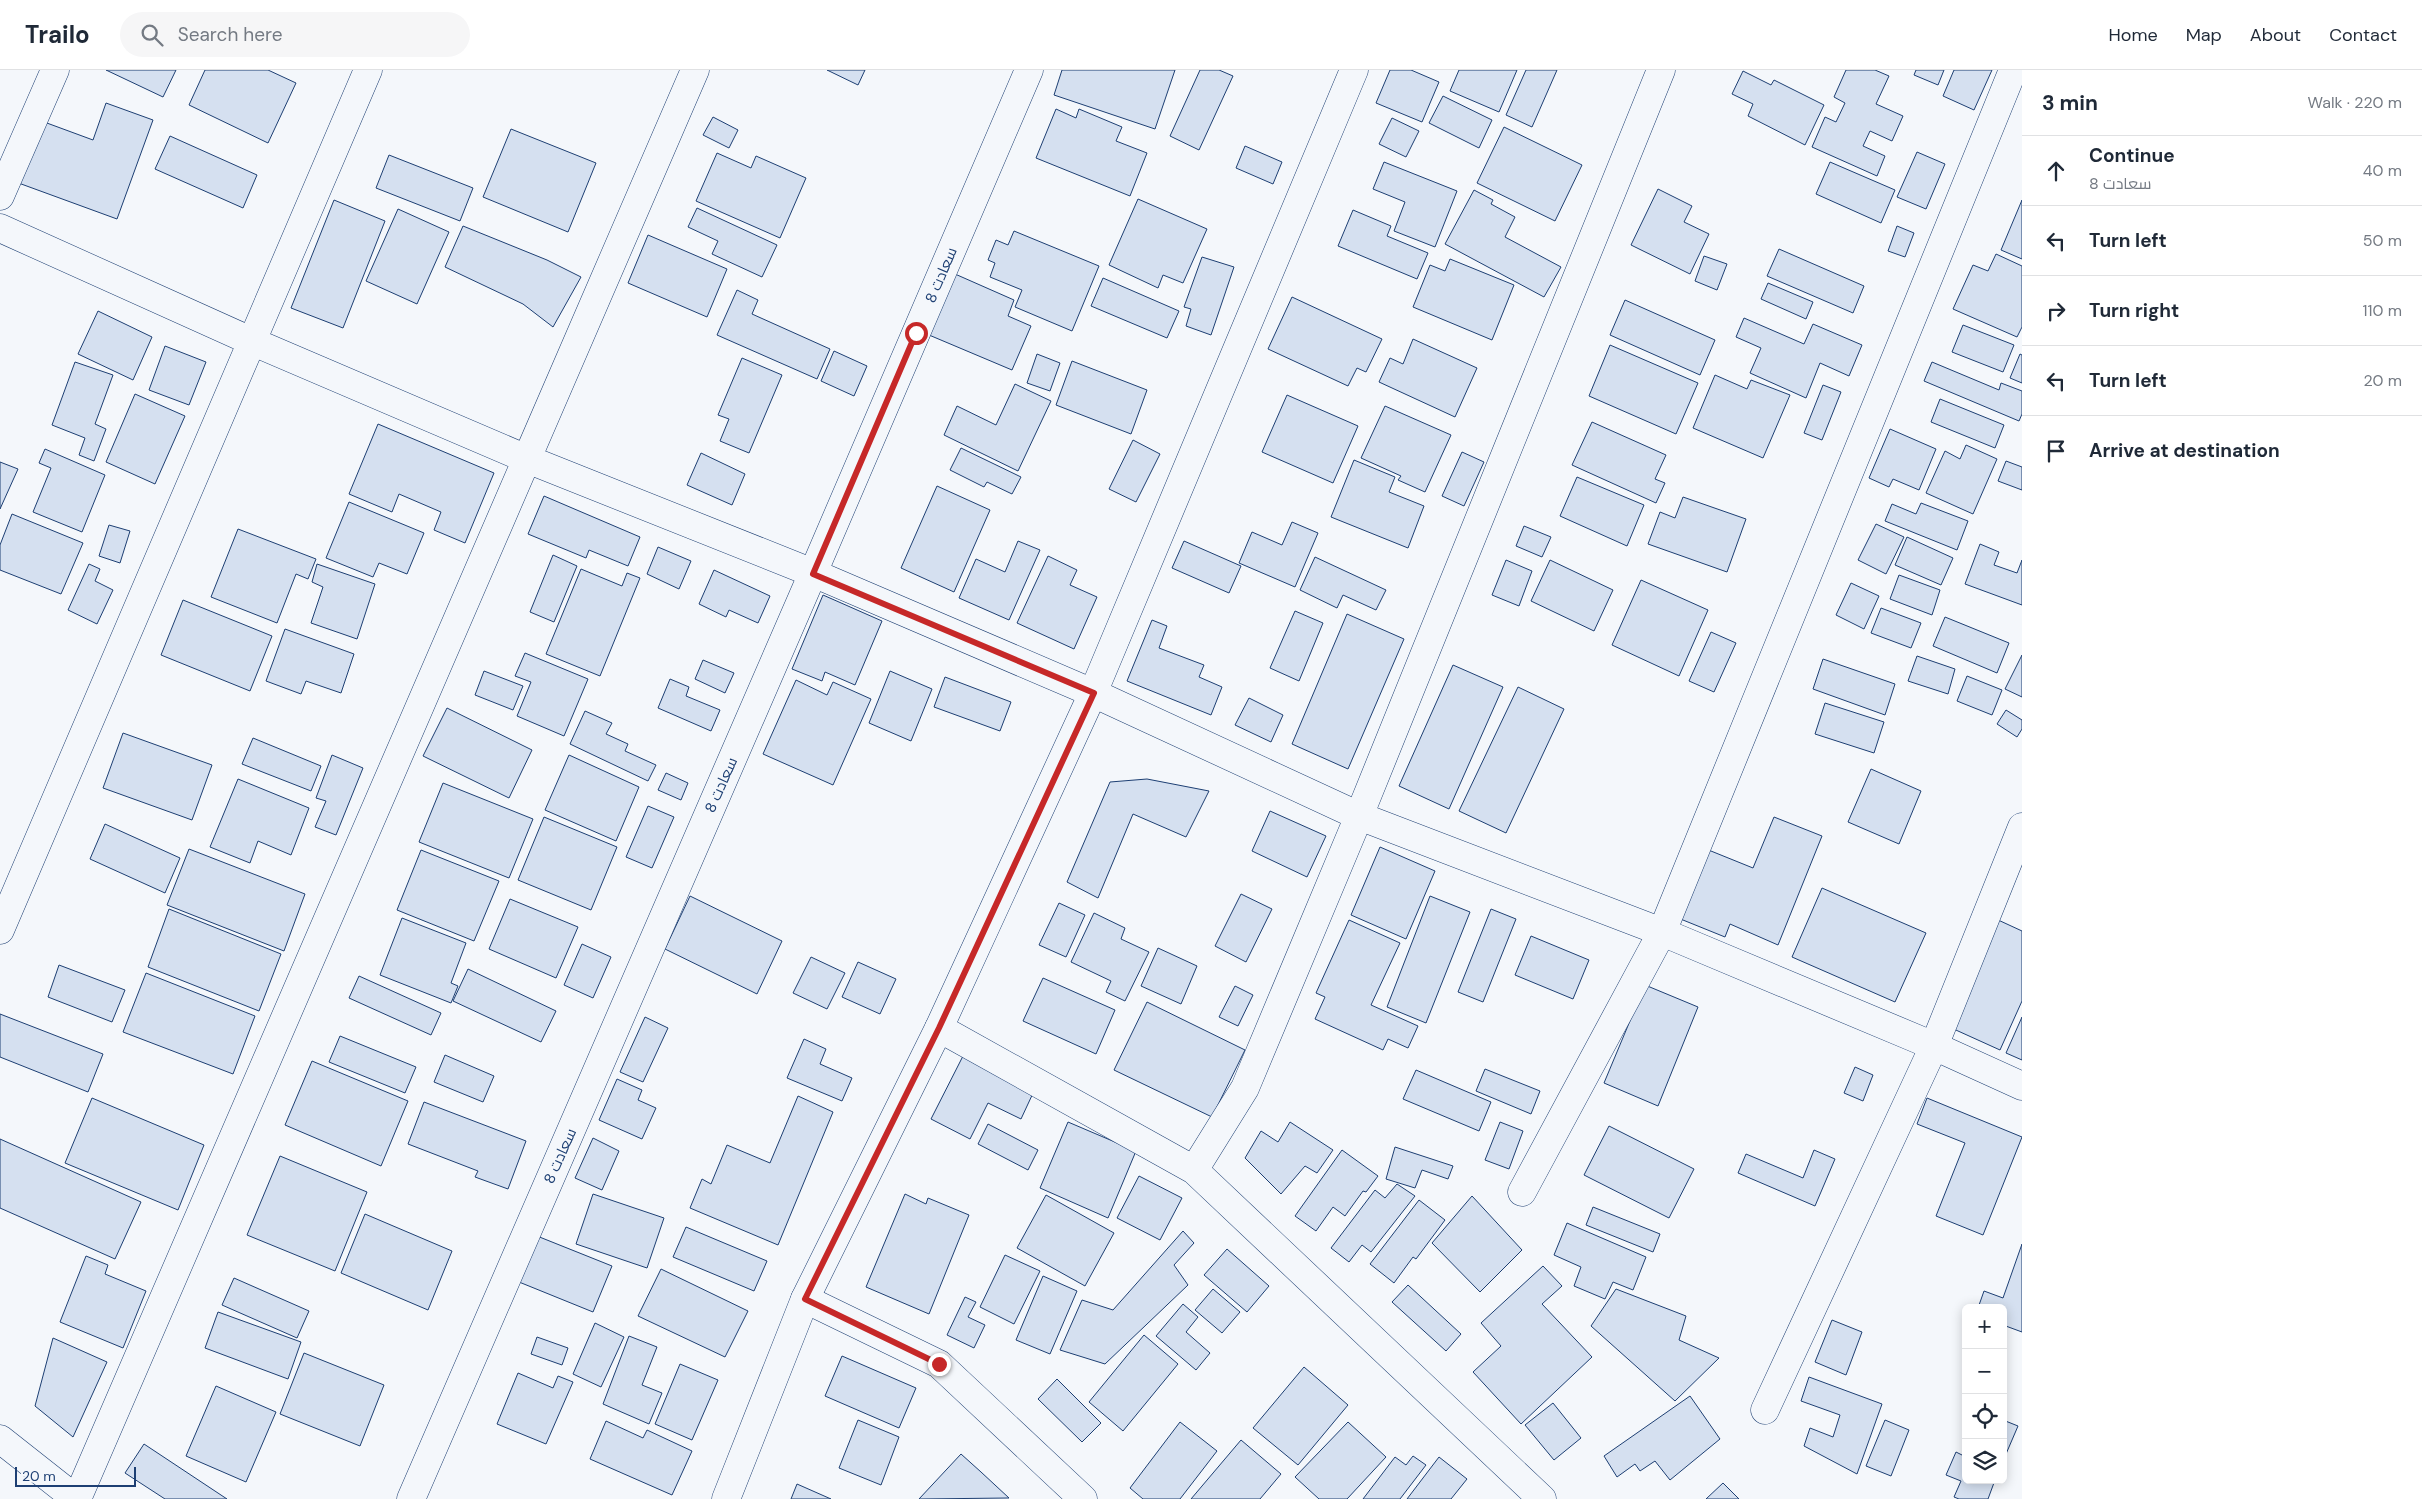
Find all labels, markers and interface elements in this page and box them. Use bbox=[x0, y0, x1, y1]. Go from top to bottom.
search box bbox=[120, 12, 470, 57]
text: Trailo bbox=[25, 19, 90, 50]
icon: search bbox=[138, 21, 166, 49]
text: Search here bbox=[178, 22, 283, 47]
text: Home bbox=[2108, 23, 2158, 47]
text: Map bbox=[2186, 23, 2222, 47]
text: About bbox=[2250, 23, 2301, 47]
text: Contact bbox=[2329, 23, 2397, 47]
text: 3 min bbox=[2042, 89, 2098, 117]
text: Walk · 220 m bbox=[2308, 92, 2402, 113]
text: Continue bbox=[2089, 143, 2175, 168]
icon: ahead bbox=[2042, 157, 2070, 185]
text: 40 m bbox=[2363, 160, 2402, 181]
text: سعادت 8 bbox=[2089, 173, 2152, 194]
icon: left bbox=[2042, 227, 2070, 255]
text: Turn left bbox=[2089, 228, 2167, 253]
text: 50 m bbox=[2363, 230, 2402, 251]
street label: سعادت 8 bbox=[920, 244, 962, 306]
icon: right bbox=[2042, 297, 2070, 325]
text: Turn right bbox=[2089, 298, 2179, 323]
text: 110 m bbox=[2363, 300, 2402, 321]
route start bbox=[905, 322, 928, 345]
icon: left bbox=[2042, 367, 2070, 395]
text: Turn left bbox=[2089, 368, 2167, 393]
text: 20 m bbox=[2363, 370, 2402, 391]
icon: arrive bbox=[2042, 437, 2070, 465]
text: Arrive at destination bbox=[2089, 438, 2280, 463]
street label: سعادت 8 bbox=[700, 754, 742, 816]
street label: سعادت 8 bbox=[539, 1125, 581, 1187]
map controls bbox=[1962, 1304, 2007, 1484]
button: + bbox=[1962, 1304, 2007, 1349]
button: − bbox=[1962, 1349, 2007, 1394]
route end bbox=[928, 1353, 951, 1376]
button: locate bbox=[1962, 1394, 2007, 1439]
button: layers bbox=[1962, 1439, 2007, 1484]
scale bar bbox=[15, 1464, 136, 1487]
text: 20 m bbox=[22, 1467, 56, 1485]

